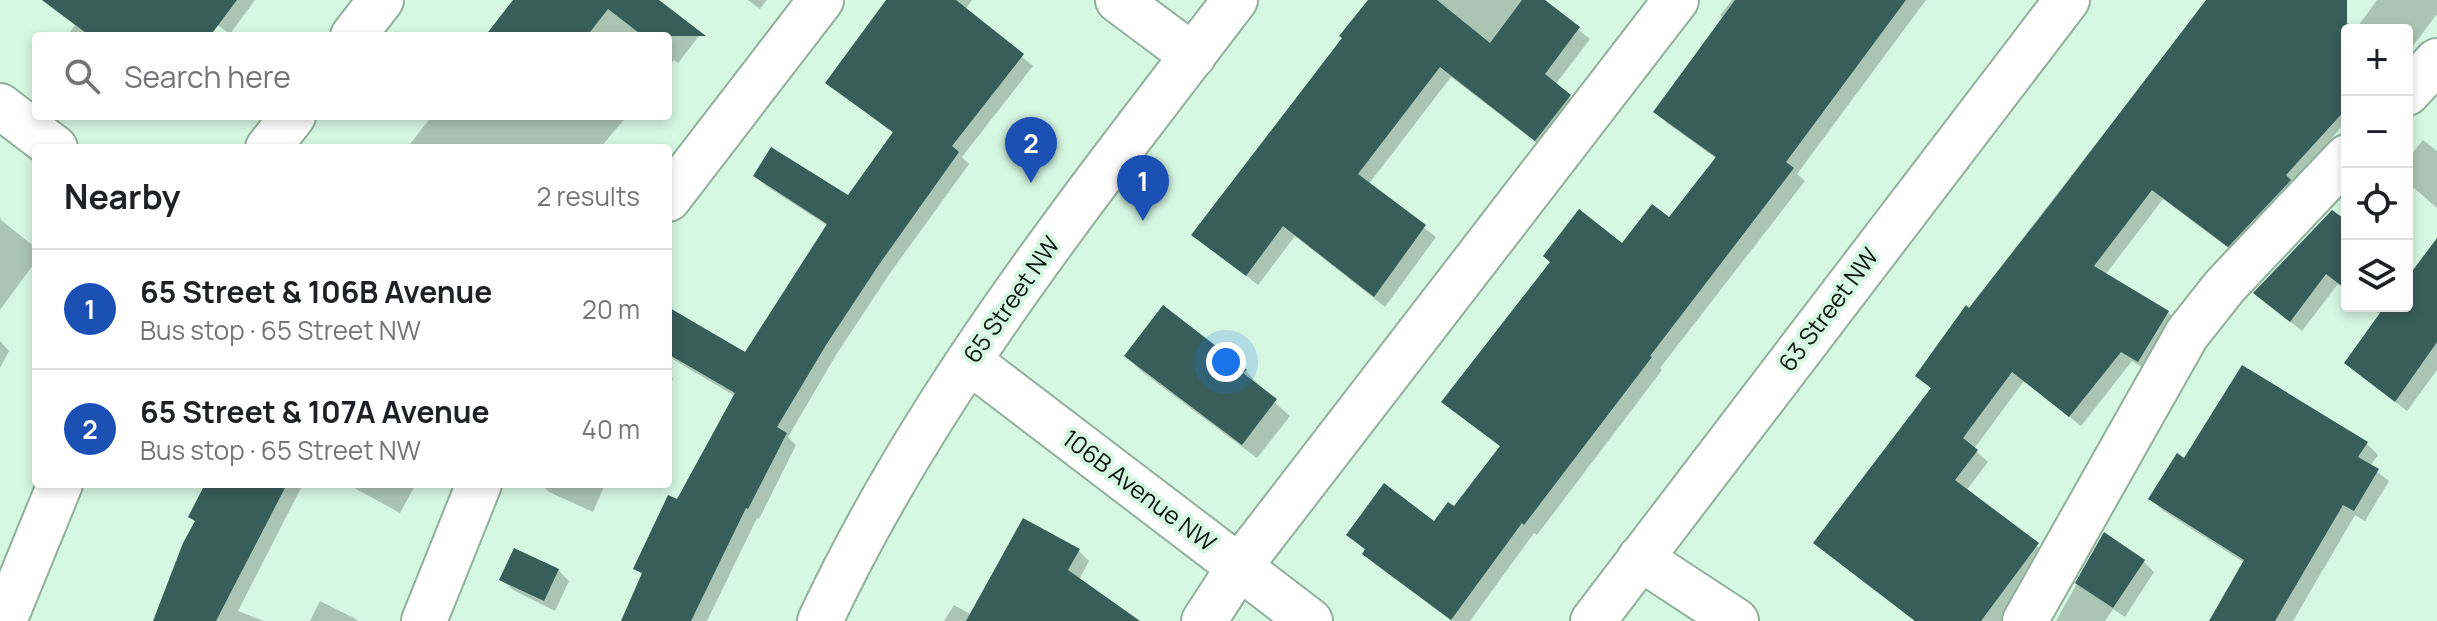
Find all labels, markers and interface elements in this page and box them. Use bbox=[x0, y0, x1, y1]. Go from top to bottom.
map controls bbox=[2341, 24, 2413, 312]
button: + bbox=[2341, 24, 2413, 96]
search box bbox=[32, 32, 672, 120]
icon: search bbox=[60, 54, 104, 98]
text: Search here bbox=[124, 56, 291, 97]
button: − bbox=[2341, 96, 2413, 168]
pin: 2 bbox=[1005, 117, 1057, 183]
pin: 1 bbox=[1117, 155, 1169, 221]
button: locate bbox=[2341, 168, 2413, 240]
text: Nearby bbox=[64, 173, 180, 219]
text: 2 results bbox=[536, 178, 640, 214]
street label: 65 Street NW bbox=[955, 229, 1067, 369]
street label: 63 Street NW bbox=[1770, 240, 1886, 378]
button: layers bbox=[2341, 240, 2413, 312]
text: 65 Street & 106B Avenue bbox=[140, 271, 492, 312]
text: 1 bbox=[84, 291, 96, 327]
text: 20 m bbox=[582, 291, 640, 327]
text: Bus stop · 65 Street NW bbox=[140, 312, 421, 348]
your location bbox=[1206, 342, 1246, 382]
text: 65 Street & 107A Avenue bbox=[140, 391, 490, 432]
text: 2 bbox=[82, 411, 98, 447]
text: 40 m bbox=[582, 411, 640, 447]
street label: 106B Avenue NW bbox=[1056, 421, 1224, 559]
text: Bus stop · 65 Street NW bbox=[140, 432, 421, 468]

